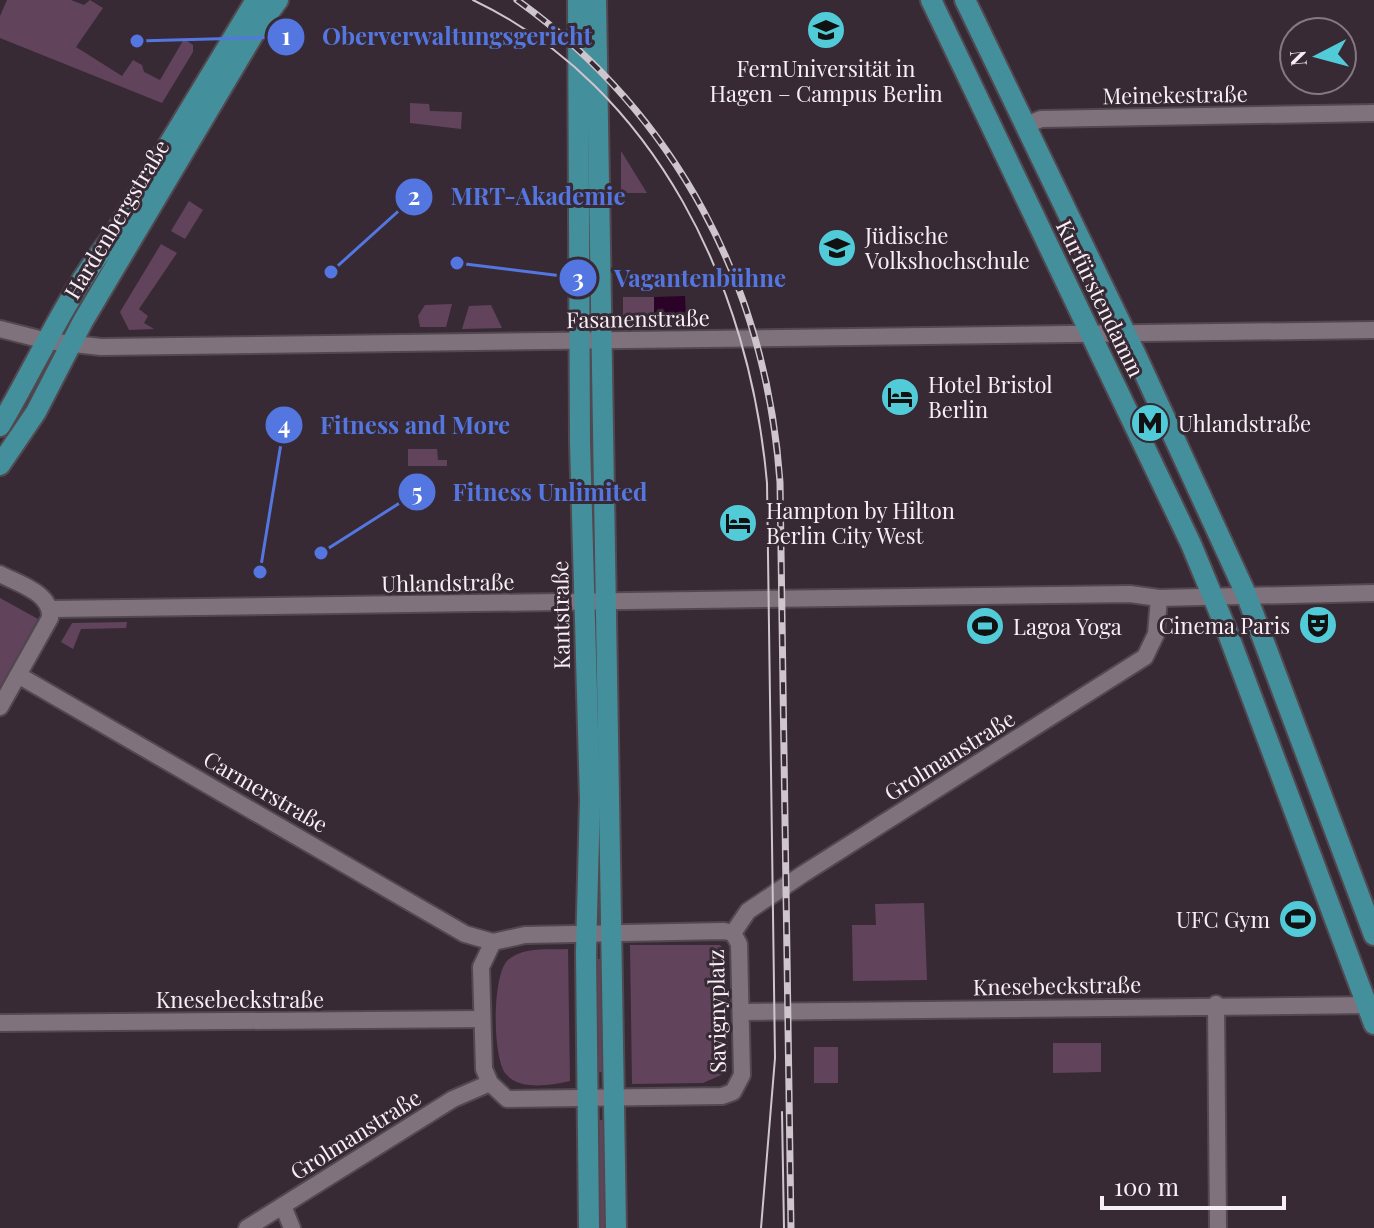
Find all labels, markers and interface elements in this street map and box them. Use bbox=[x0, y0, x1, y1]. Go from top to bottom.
school or university icon: FernUniversität in Hagen – Campus Berlin bbox=[805, 9, 847, 51]
callout: Oberverwaltungsgericht bbox=[266, 13, 608, 61]
north arrow bbox=[1278, 16, 1358, 96]
text: 1 bbox=[281, 19, 291, 51]
text: Oberverwaltungsgericht bbox=[322, 19, 593, 51]
text: N bbox=[1281, 49, 1313, 68]
place label: FernUniversität in Hagen – Campus Berlin bbox=[709, 53, 943, 108]
street label: Meinekestraße bbox=[1102, 78, 1248, 110]
street label: Hardenbergstraße bbox=[57, 134, 175, 304]
callout: MRT-Akademie bbox=[394, 173, 641, 221]
text: 2 bbox=[408, 179, 420, 211]
text: MRT-Akademie bbox=[450, 179, 626, 211]
street label: Kurfürstendamm bbox=[1050, 214, 1152, 382]
place label: Jüdische Volkshochschule bbox=[864, 220, 1030, 275]
school or university icon: Jüdische Volkshochschule bbox=[816, 227, 858, 269]
callout: Vagantenbühne bbox=[558, 254, 802, 302]
text: 3 bbox=[572, 261, 584, 293]
text: Vagantenbühne bbox=[613, 261, 786, 293]
street label: Fasanenstraße bbox=[566, 302, 710, 334]
place label: Hotel Bristol Berlin bbox=[928, 369, 1053, 424]
hotel icon: Hotel Bristol Berlin bbox=[879, 376, 921, 418]
callout: Fitness and More bbox=[264, 401, 527, 449]
metro station icon: Uhlandstraße bbox=[1129, 402, 1171, 444]
text: 4 bbox=[278, 408, 290, 440]
text: Fitness and More bbox=[320, 408, 510, 440]
place label: Uhlandstraße bbox=[1178, 408, 1311, 438]
callout: Fitness Unlimited bbox=[397, 468, 664, 516]
text: 5 bbox=[411, 475, 423, 507]
text: Fitness Unlimited bbox=[453, 475, 647, 507]
place label: Hampton by Hilton Berlin City West bbox=[766, 495, 955, 550]
hotel icon: Hampton by Hilton Berlin City West bbox=[717, 502, 759, 544]
street label: Kantstraße bbox=[544, 560, 576, 670]
street label: Uhlandstraße bbox=[381, 566, 515, 598]
theatre icon: Cinema Paris bbox=[1297, 604, 1339, 646]
sports icon: Lagoa Yoga bbox=[964, 605, 1006, 647]
place label: Cinema Paris bbox=[1159, 610, 1290, 640]
place label: Lagoa Yoga bbox=[1013, 611, 1122, 641]
street label: Grolmanstraße bbox=[878, 703, 1020, 807]
street label: Carmerstraße bbox=[198, 743, 334, 839]
sports icon: UFC Gym bbox=[1277, 898, 1319, 940]
place label: UFC Gym bbox=[1176, 904, 1270, 934]
street label: Savignyplatz bbox=[700, 949, 732, 1073]
street label: Knesebeckstraße bbox=[973, 969, 1141, 1001]
street label: Knesebeckstraße bbox=[156, 984, 324, 1014]
street label: Grolmanstraße bbox=[284, 1082, 426, 1186]
scale bar bbox=[1102, 1160, 1284, 1210]
text: 100 m bbox=[1114, 1170, 1179, 1202]

